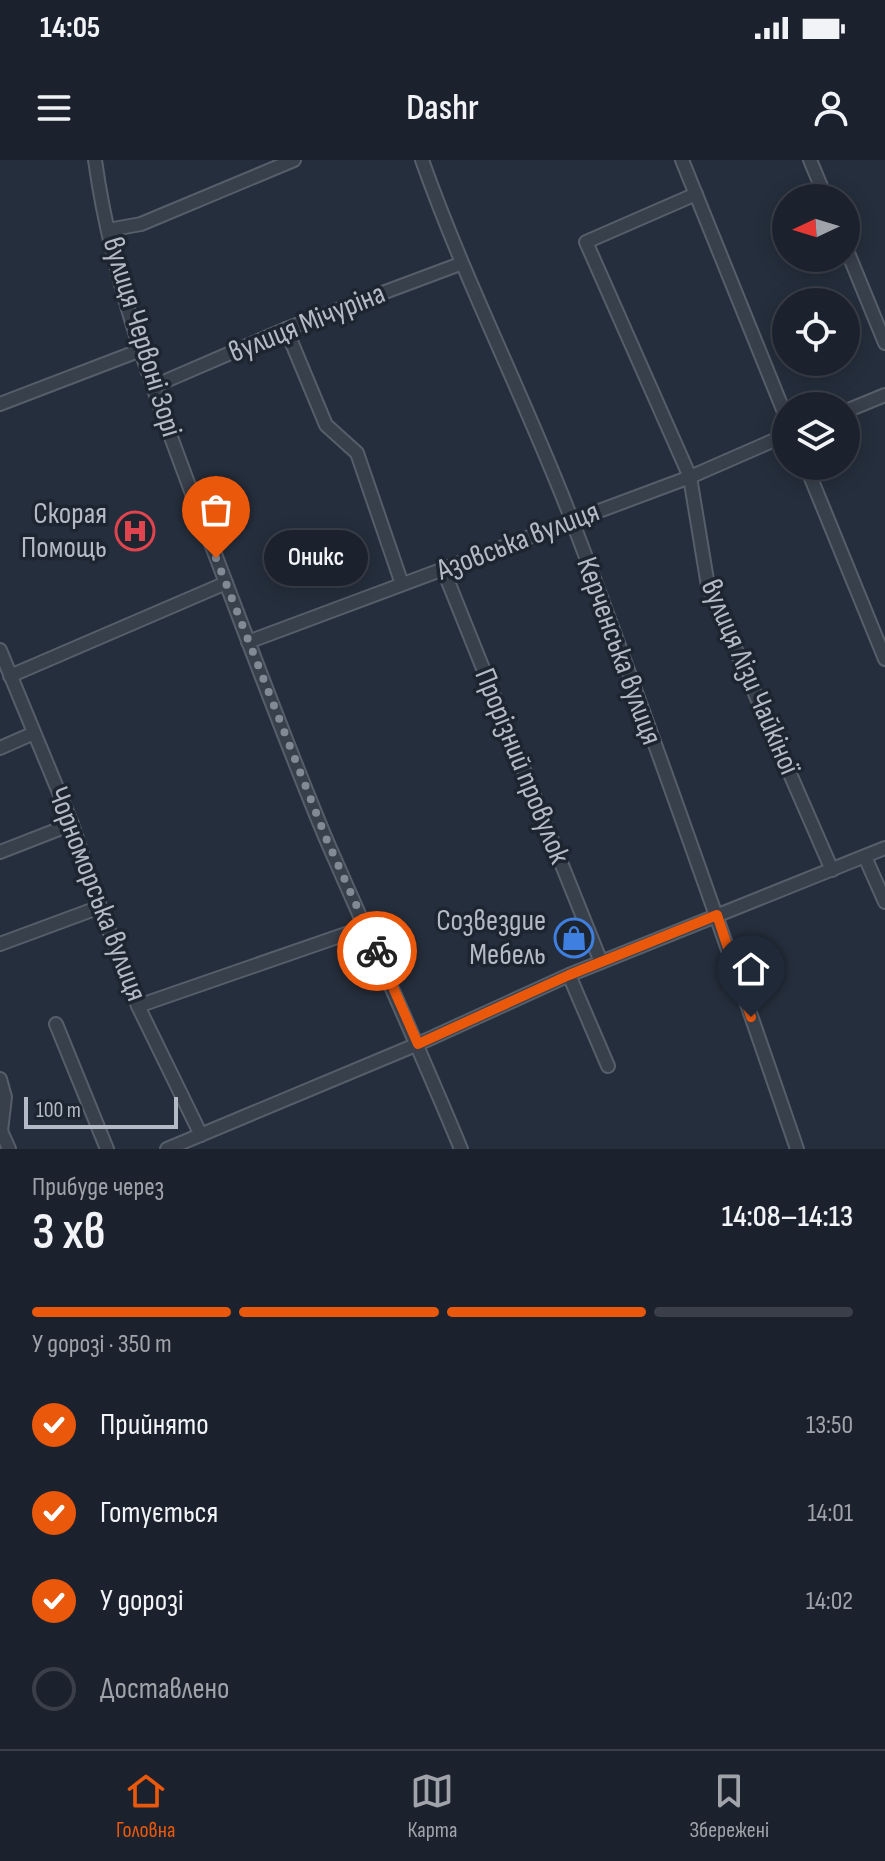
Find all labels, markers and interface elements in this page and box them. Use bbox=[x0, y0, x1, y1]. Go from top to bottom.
text: 14:05 bbox=[40, 10, 100, 46]
icon: menu bbox=[32, 86, 76, 130]
icon: person bbox=[809, 86, 853, 130]
text: Dashr bbox=[406, 87, 479, 130]
north arrow bbox=[772, 184, 860, 272]
map controls bbox=[772, 184, 860, 480]
street label: вулиця Червоні Зорі bbox=[95, 233, 189, 441]
street label: вулиця Мічуріна bbox=[224, 275, 390, 371]
button: locate bbox=[772, 288, 860, 376]
button: layers bbox=[772, 392, 860, 480]
pin bbox=[182, 476, 250, 558]
icon: bag bbox=[194, 488, 238, 532]
street label: Азовська вулиця bbox=[431, 494, 604, 589]
place label: Скорая Помощь bbox=[21, 496, 107, 566]
hospital icon: Скорая Помощь bbox=[114, 510, 156, 552]
callout: Оникс bbox=[264, 530, 368, 586]
text: Оникс bbox=[288, 542, 344, 573]
street label: Керченська вулиця bbox=[568, 552, 670, 750]
street label: вулиця Лізи Чайкіної bbox=[693, 574, 808, 781]
street label: Прорізний провулок bbox=[466, 663, 578, 869]
street label: Чорноморська вулиця bbox=[40, 782, 154, 1006]
place label: Созвездие Мебель bbox=[436, 903, 546, 973]
courier bbox=[337, 911, 417, 991]
shop icon: Созвездие Мебель bbox=[553, 917, 595, 959]
icon: bike bbox=[355, 929, 399, 973]
pin bbox=[717, 935, 785, 1017]
icon: home bbox=[729, 947, 773, 991]
scale bar bbox=[24, 1093, 178, 1129]
text: 100 m bbox=[36, 1097, 81, 1124]
text: Прибуде через bbox=[32, 1172, 164, 1203]
text: 14:08–14:13 bbox=[722, 1199, 853, 1235]
text: 3 хв bbox=[32, 1201, 106, 1264]
text: У дорозі · 350 m bbox=[32, 1329, 172, 1360]
icon: check bbox=[32, 1403, 76, 1447]
text: Прийнято bbox=[100, 1407, 209, 1443]
text: 13:50 bbox=[806, 1410, 853, 1441]
icon: check bbox=[32, 1491, 76, 1535]
text: Готується bbox=[100, 1495, 218, 1531]
text: 14:01 bbox=[807, 1498, 853, 1529]
icon: check bbox=[32, 1579, 76, 1623]
text: У дорозі bbox=[100, 1583, 184, 1619]
text: 14:02 bbox=[806, 1586, 853, 1617]
text: Доставлено bbox=[100, 1671, 230, 1707]
tab: Головна bbox=[116, 1769, 175, 1844]
tab: Карта bbox=[407, 1769, 457, 1844]
tab: Збережені bbox=[689, 1769, 769, 1844]

